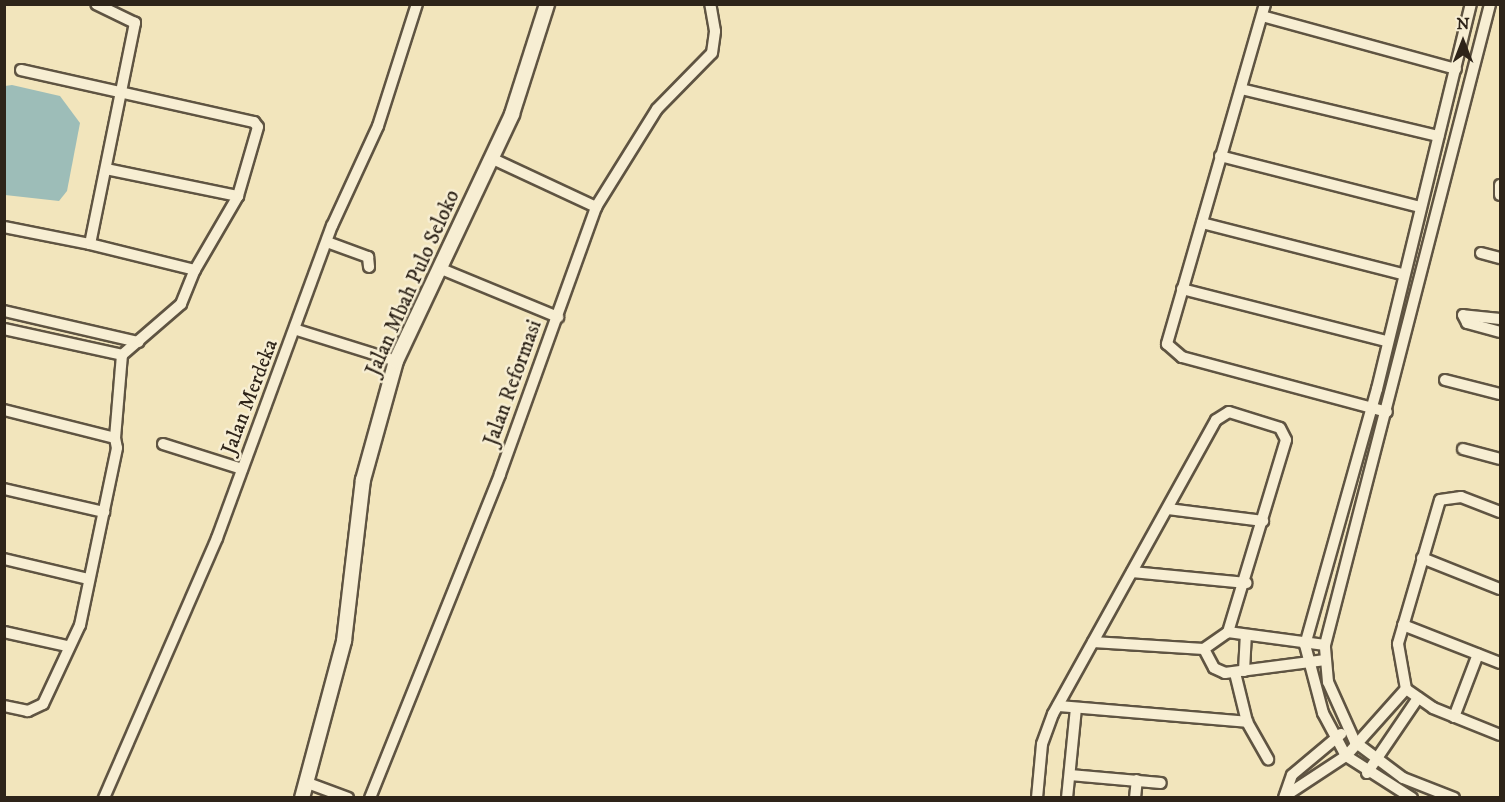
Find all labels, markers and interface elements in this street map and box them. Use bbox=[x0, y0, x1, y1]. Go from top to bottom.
north arrow bbox=[1433, 12, 1493, 72]
text: N bbox=[1456, 14, 1470, 34]
street label: Jalan Mbah Pulo Seloko bbox=[361, 186, 465, 380]
street label: Jalan Reformasi bbox=[479, 317, 547, 449]
street label: Jalan Merdeka bbox=[216, 336, 284, 458]

